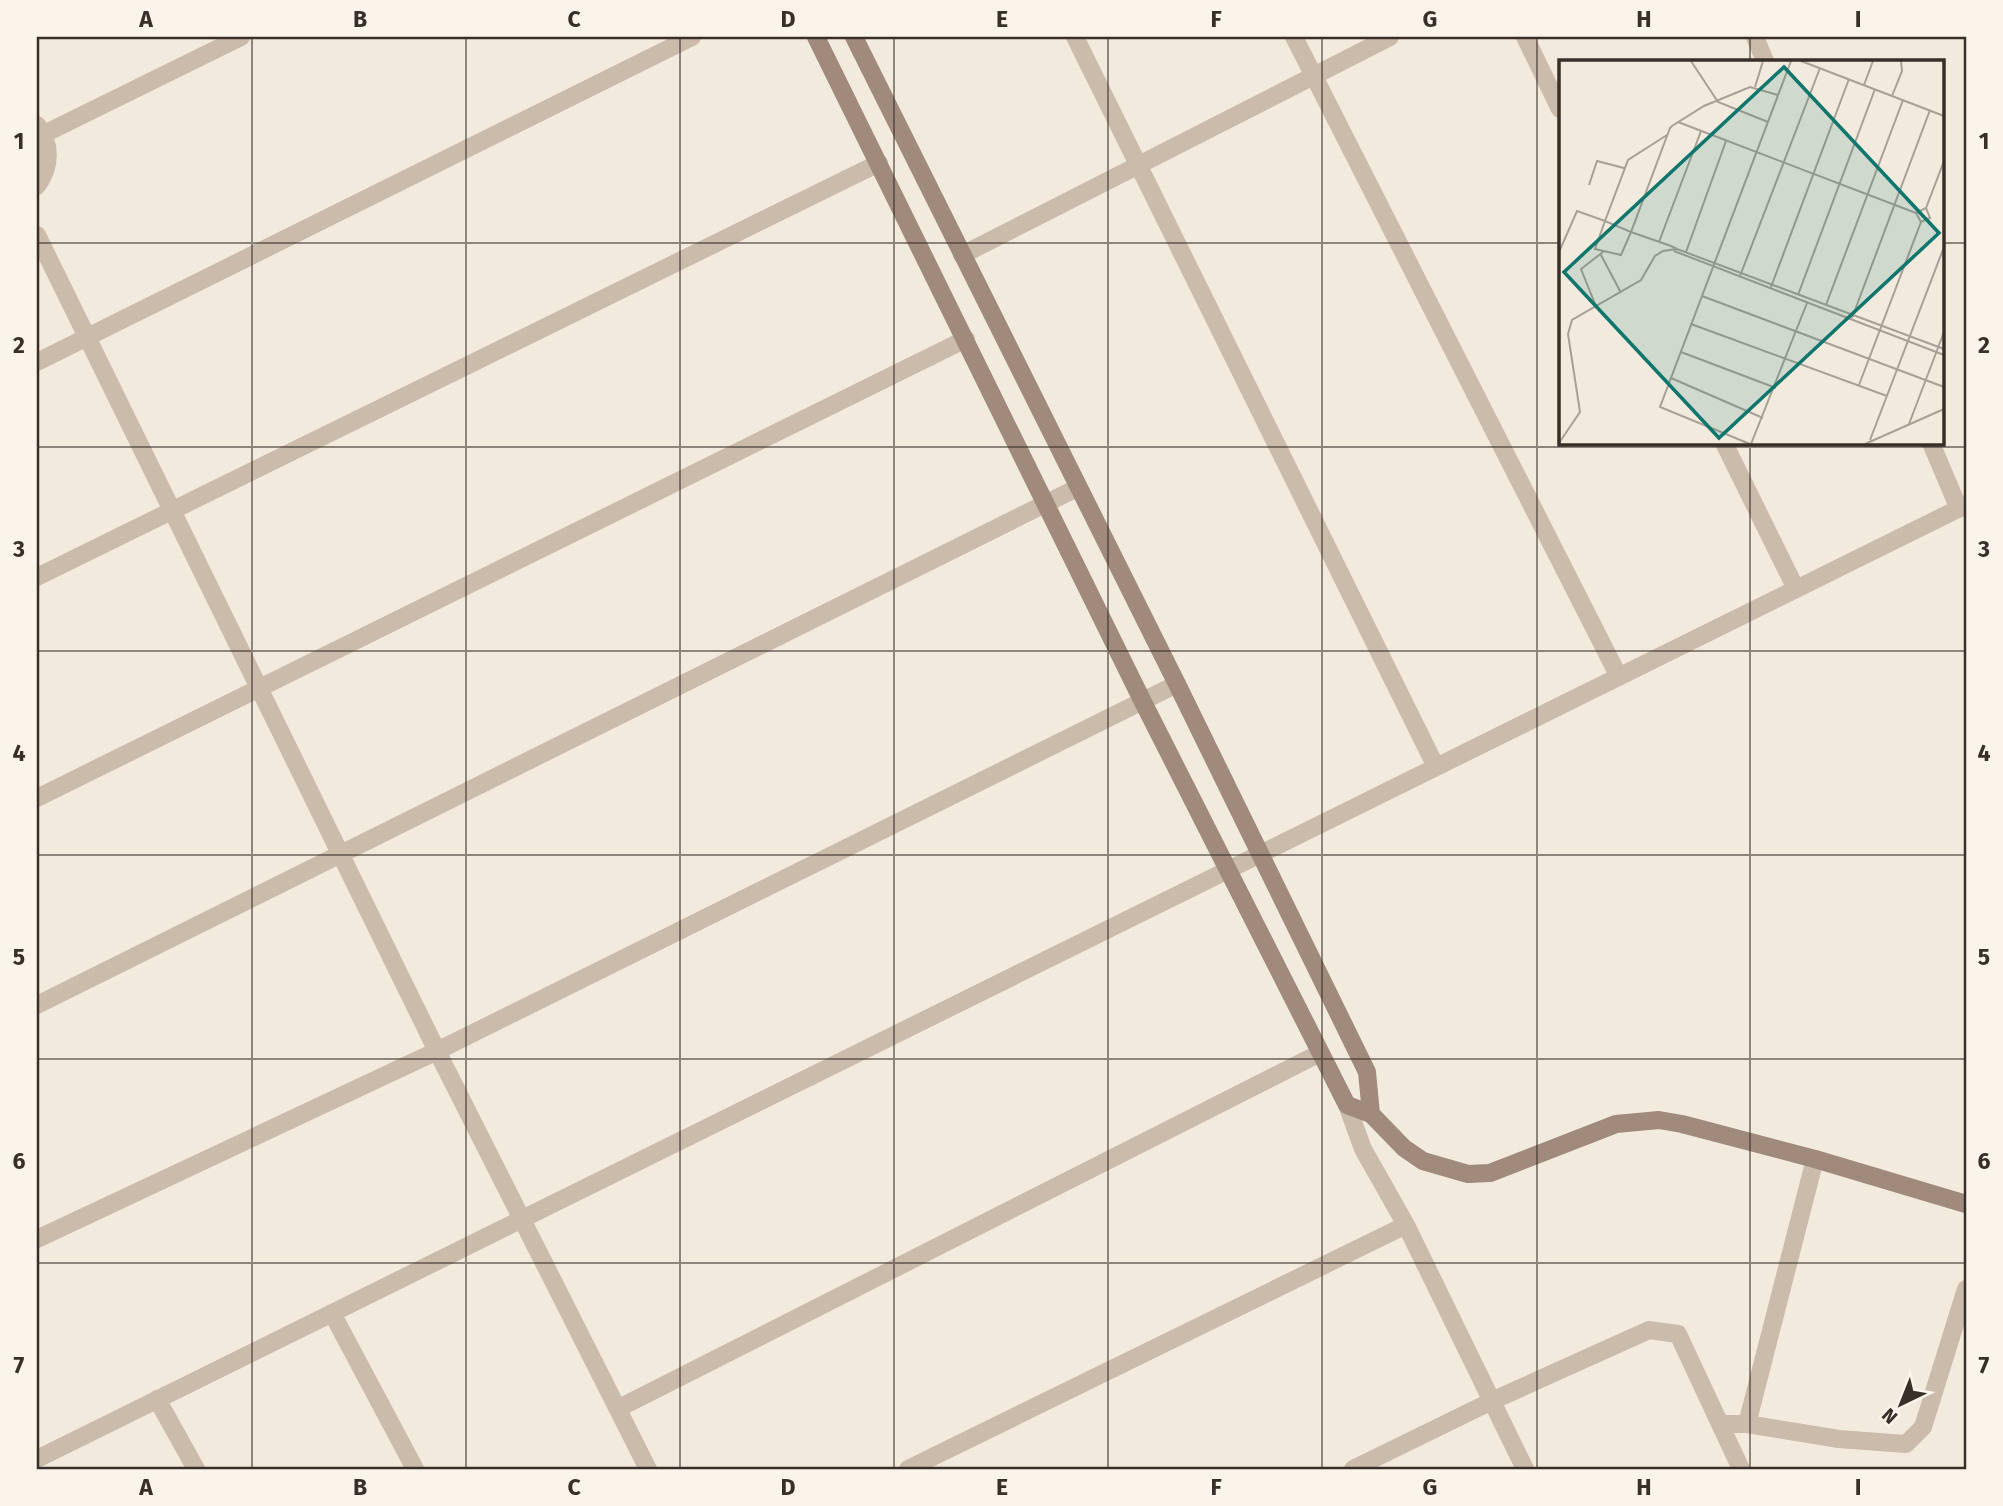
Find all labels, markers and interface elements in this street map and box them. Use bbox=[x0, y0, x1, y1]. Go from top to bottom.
text: A bbox=[138, 5, 153, 33]
text: B bbox=[353, 5, 367, 33]
text: C bbox=[567, 5, 581, 33]
text: D bbox=[781, 5, 796, 33]
text: E bbox=[996, 5, 1008, 33]
text: F bbox=[1210, 5, 1222, 33]
text: G bbox=[1423, 5, 1437, 33]
text: H bbox=[1636, 5, 1652, 33]
text: I bbox=[1855, 5, 1861, 33]
inset map bbox=[1559, 60, 1944, 444]
text: 1 bbox=[14, 127, 24, 155]
text: 1 bbox=[1979, 127, 1989, 155]
text: 2 bbox=[13, 331, 25, 359]
text: 2 bbox=[1978, 331, 1990, 359]
text: 3 bbox=[12, 535, 25, 563]
text: 3 bbox=[1977, 535, 1990, 563]
text: 4 bbox=[13, 739, 26, 767]
text: 4 bbox=[1978, 739, 1991, 767]
text: 5 bbox=[13, 943, 25, 971]
text: 5 bbox=[1978, 943, 1990, 971]
text: 6 bbox=[13, 1147, 26, 1175]
text: 6 bbox=[1978, 1147, 1991, 1175]
text: 7 bbox=[14, 1351, 25, 1379]
text: 7 bbox=[1979, 1351, 1990, 1379]
north arrow bbox=[1867, 1370, 1937, 1440]
text: N bbox=[1877, 1403, 1902, 1429]
text: A bbox=[138, 1473, 153, 1501]
text: B bbox=[353, 1473, 367, 1501]
text: C bbox=[567, 1473, 581, 1501]
text: D bbox=[781, 1473, 796, 1501]
text: E bbox=[996, 1473, 1008, 1501]
text: F bbox=[1210, 1473, 1222, 1501]
text: G bbox=[1423, 1473, 1437, 1501]
text: H bbox=[1636, 1473, 1652, 1501]
text: I bbox=[1855, 1473, 1861, 1501]

